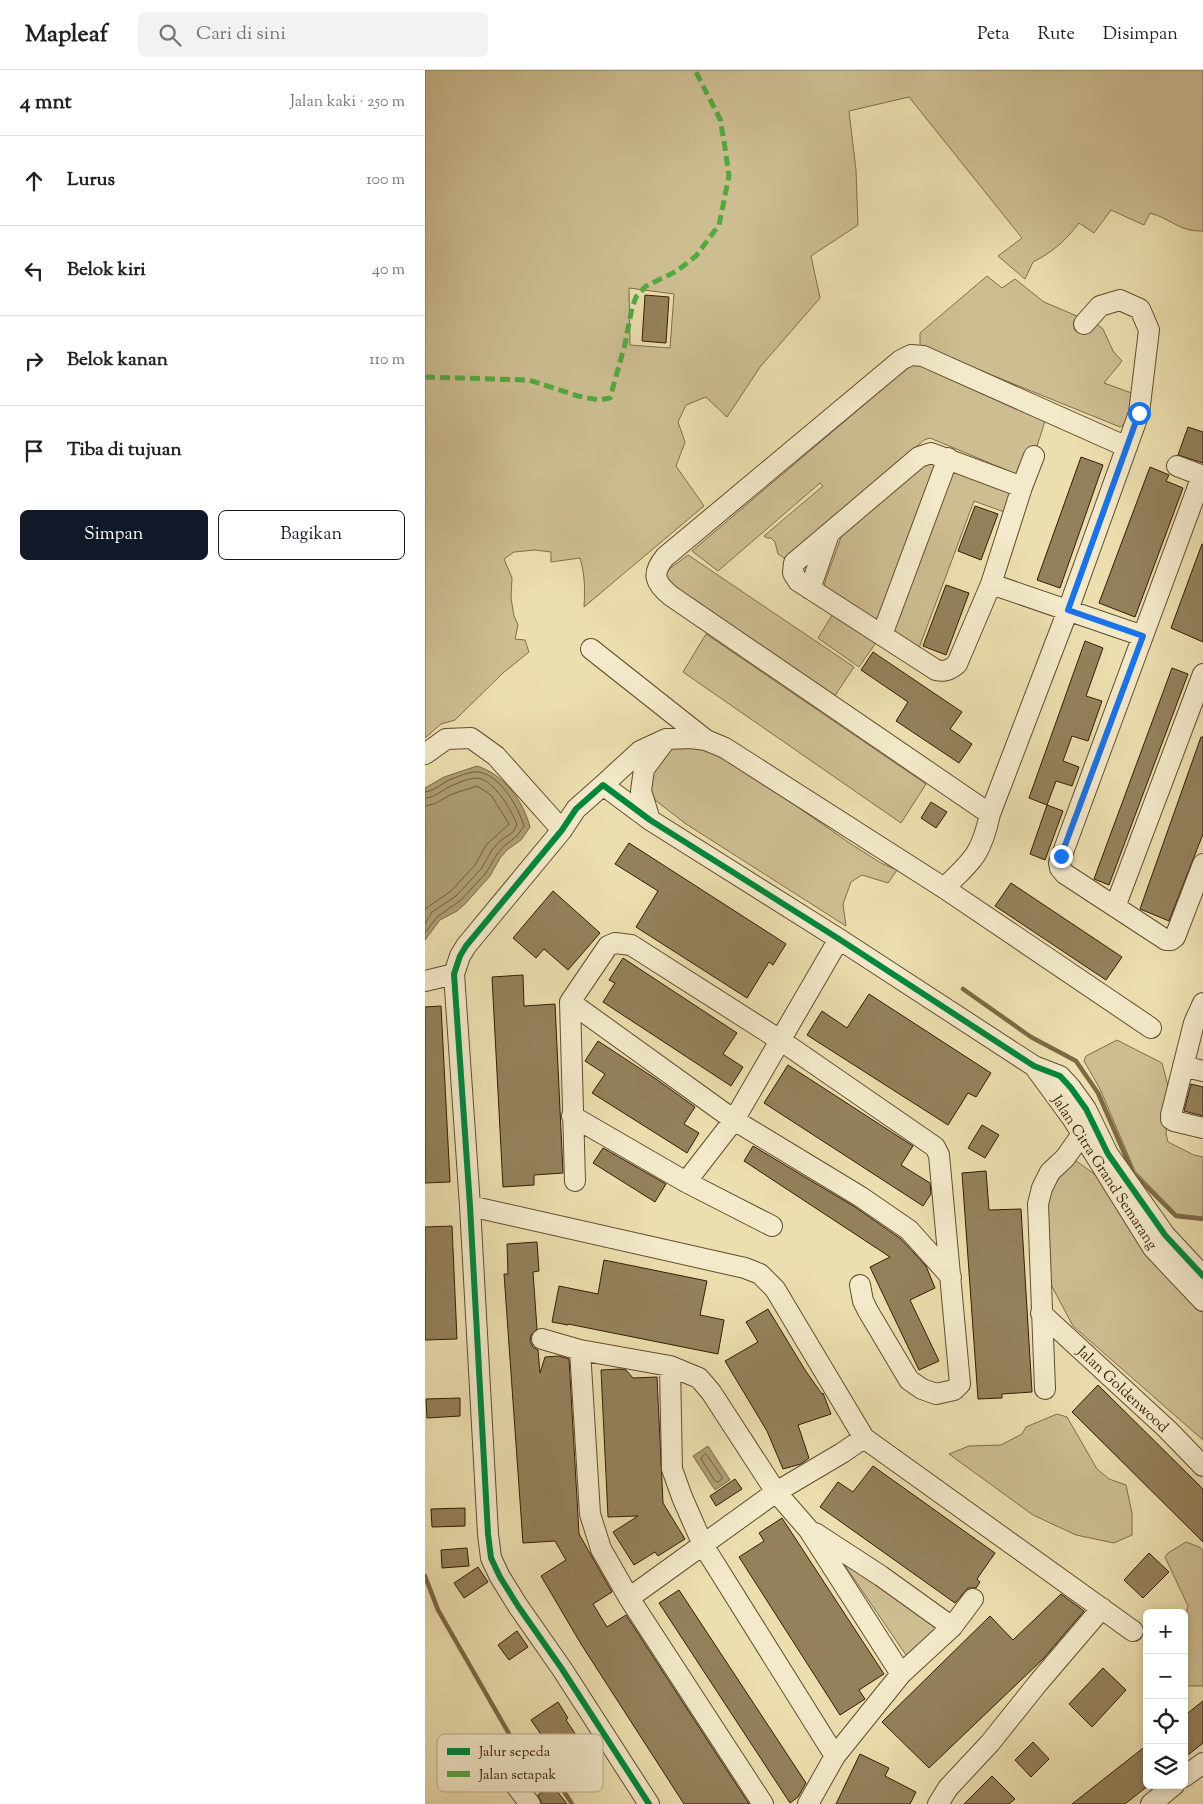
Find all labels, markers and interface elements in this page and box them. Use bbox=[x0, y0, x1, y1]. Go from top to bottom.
search box bbox=[138, 12, 488, 57]
text: Mapleaf bbox=[25, 18, 108, 52]
icon: search bbox=[156, 21, 184, 49]
text: Cari di sini bbox=[196, 21, 286, 48]
text: Peta bbox=[977, 22, 1009, 48]
text: Rute bbox=[1037, 22, 1075, 48]
text: Disimpan bbox=[1103, 22, 1178, 48]
text: 4 mnt bbox=[20, 88, 72, 118]
text: Jalan kaki · 250 m bbox=[290, 91, 405, 114]
icon: ahead bbox=[20, 167, 48, 195]
text: Lurus bbox=[67, 167, 115, 194]
text: 100 m bbox=[366, 169, 405, 192]
icon: left bbox=[20, 257, 48, 285]
text: Belok kiri bbox=[67, 257, 146, 284]
text: 40 m bbox=[372, 259, 405, 282]
icon: right bbox=[20, 347, 48, 375]
text: Belok kanan bbox=[67, 347, 168, 374]
text: 110 m bbox=[369, 349, 405, 372]
route start bbox=[1128, 402, 1151, 425]
icon: arrive bbox=[20, 437, 48, 465]
text: Tiba di tujuan bbox=[67, 437, 182, 464]
button: Simpan bbox=[20, 510, 208, 560]
button: Bagikan bbox=[218, 510, 405, 560]
route end bbox=[1050, 845, 1073, 868]
street label: Jalan Citra Grand Semarang bbox=[1045, 1091, 1162, 1254]
street label: Jalan Goldenwood bbox=[1071, 1341, 1173, 1438]
map controls bbox=[1143, 1609, 1188, 1789]
button: + bbox=[1143, 1609, 1188, 1654]
button: − bbox=[1143, 1654, 1188, 1699]
button: locate bbox=[1143, 1699, 1188, 1744]
legend bbox=[437, 1734, 603, 1792]
text: Jalur sepeda bbox=[478, 1743, 551, 1763]
button: layers bbox=[1143, 1744, 1188, 1789]
text: Jalan setapak bbox=[478, 1766, 556, 1786]

